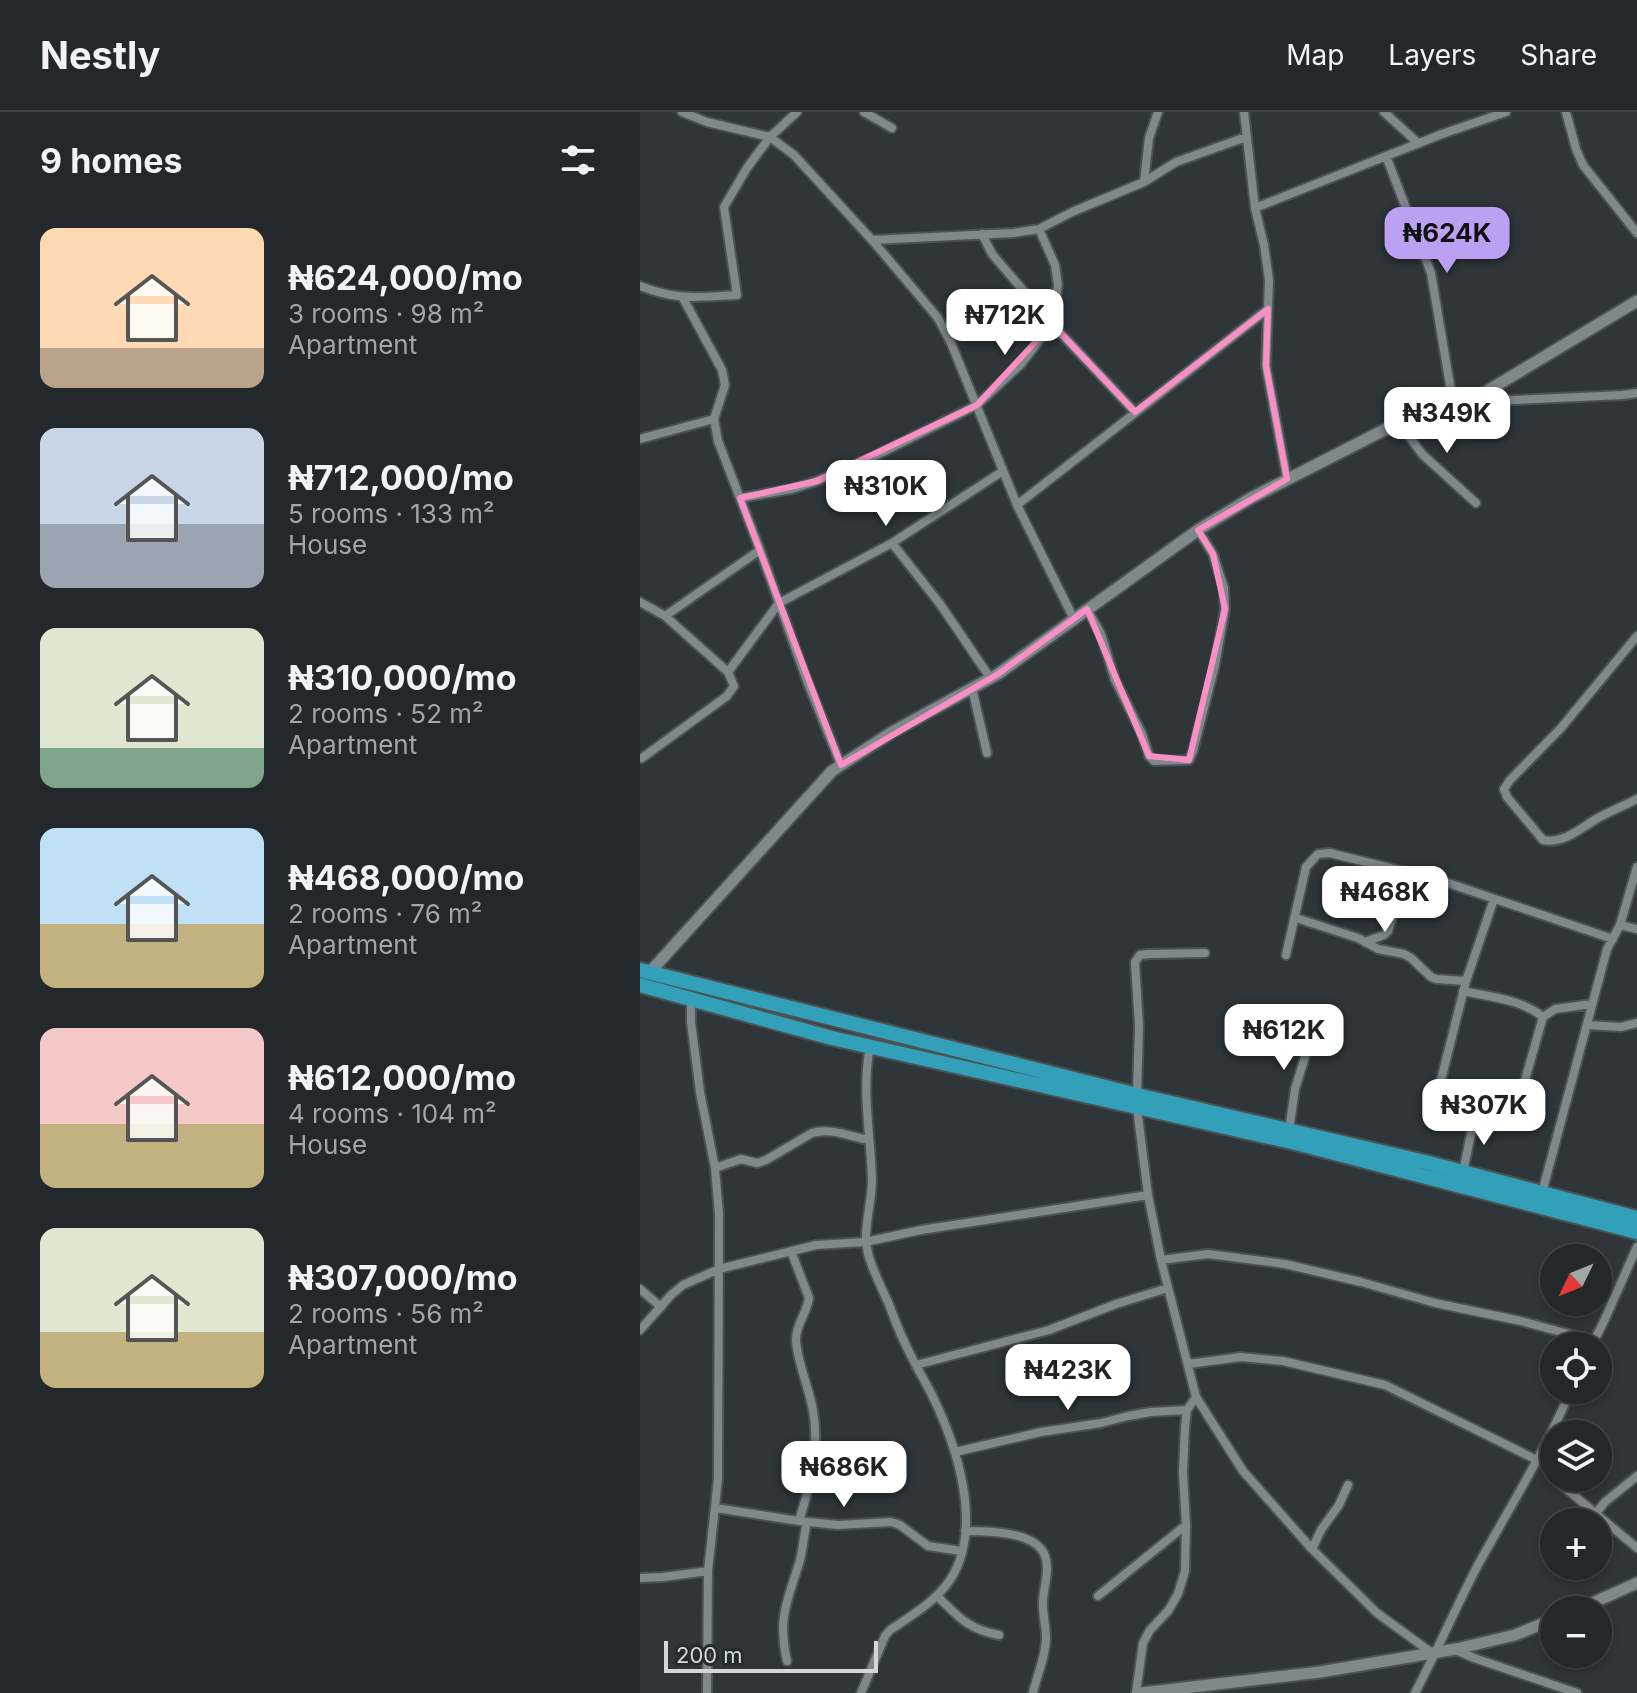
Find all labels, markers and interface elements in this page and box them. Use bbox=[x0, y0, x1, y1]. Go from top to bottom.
text: Nestly bbox=[40, 32, 160, 78]
text: Map bbox=[1286, 38, 1344, 72]
text: Layers bbox=[1388, 38, 1476, 72]
text: Share bbox=[1520, 38, 1597, 72]
icon: filters bbox=[556, 138, 600, 182]
text: 9 homes bbox=[40, 140, 182, 181]
pin: ₦624K bbox=[1391, 207, 1503, 275]
text: ₦624K bbox=[1403, 217, 1491, 248]
text: ₦624,000/mo bbox=[288, 257, 523, 298]
icon: home bbox=[104, 260, 200, 356]
pin: ₦712K bbox=[949, 289, 1061, 357]
text: 3 rooms · 98 m² bbox=[288, 298, 484, 329]
text: ₦712K bbox=[964, 299, 1046, 330]
text: Apartment bbox=[288, 329, 417, 360]
pin: ₦349K bbox=[1391, 387, 1503, 455]
text: ₦349K bbox=[1402, 397, 1492, 428]
text: ₦712,000/mo bbox=[288, 457, 514, 498]
icon: home bbox=[104, 460, 200, 556]
pin: ₦310K bbox=[830, 460, 942, 528]
text: ₦310K bbox=[844, 470, 928, 501]
text: 5 rooms · 133 m² bbox=[288, 498, 495, 529]
text: House bbox=[288, 529, 367, 560]
text: ₦310,000/mo bbox=[288, 657, 517, 698]
icon: home bbox=[104, 660, 200, 756]
text: 2 rooms · 52 m² bbox=[288, 698, 484, 729]
text: Apartment bbox=[288, 729, 417, 760]
text: ₦468,000/mo bbox=[288, 857, 524, 898]
icon: home bbox=[104, 860, 200, 956]
pin: ₦468K bbox=[1329, 866, 1441, 934]
text: ₦468K bbox=[1340, 876, 1430, 907]
text: 2 rooms · 76 m² bbox=[288, 898, 482, 929]
text: Apartment bbox=[288, 929, 417, 960]
pin: ₦612K bbox=[1228, 1004, 1340, 1072]
text: ₦612K bbox=[1243, 1014, 1325, 1045]
text: ₦612,000/mo bbox=[288, 1057, 516, 1098]
icon: home bbox=[104, 1060, 200, 1156]
pin: ₦307K bbox=[1428, 1079, 1540, 1147]
text: ₦307K bbox=[1440, 1089, 1528, 1120]
text: 4 rooms · 104 m² bbox=[288, 1098, 497, 1129]
text: House bbox=[288, 1129, 367, 1160]
north arrow bbox=[1540, 1244, 1612, 1316]
map controls bbox=[1540, 1244, 1612, 1668]
text: ₦307,000/mo bbox=[288, 1257, 518, 1298]
icon: home bbox=[104, 1260, 200, 1356]
text: 2 rooms · 56 m² bbox=[288, 1298, 484, 1329]
text: Apartment bbox=[288, 1329, 417, 1360]
button: locate bbox=[1540, 1332, 1612, 1404]
pin: ₦423K bbox=[1012, 1344, 1124, 1412]
text: ₦423K bbox=[1023, 1354, 1113, 1385]
button: layers bbox=[1540, 1420, 1612, 1492]
pin: ₦686K bbox=[788, 1441, 900, 1509]
text: ₦686K bbox=[799, 1451, 889, 1482]
button: + bbox=[1540, 1508, 1612, 1580]
button: − bbox=[1540, 1596, 1612, 1668]
scale bar bbox=[664, 1637, 878, 1673]
text: 200 m bbox=[676, 1642, 743, 1668]

